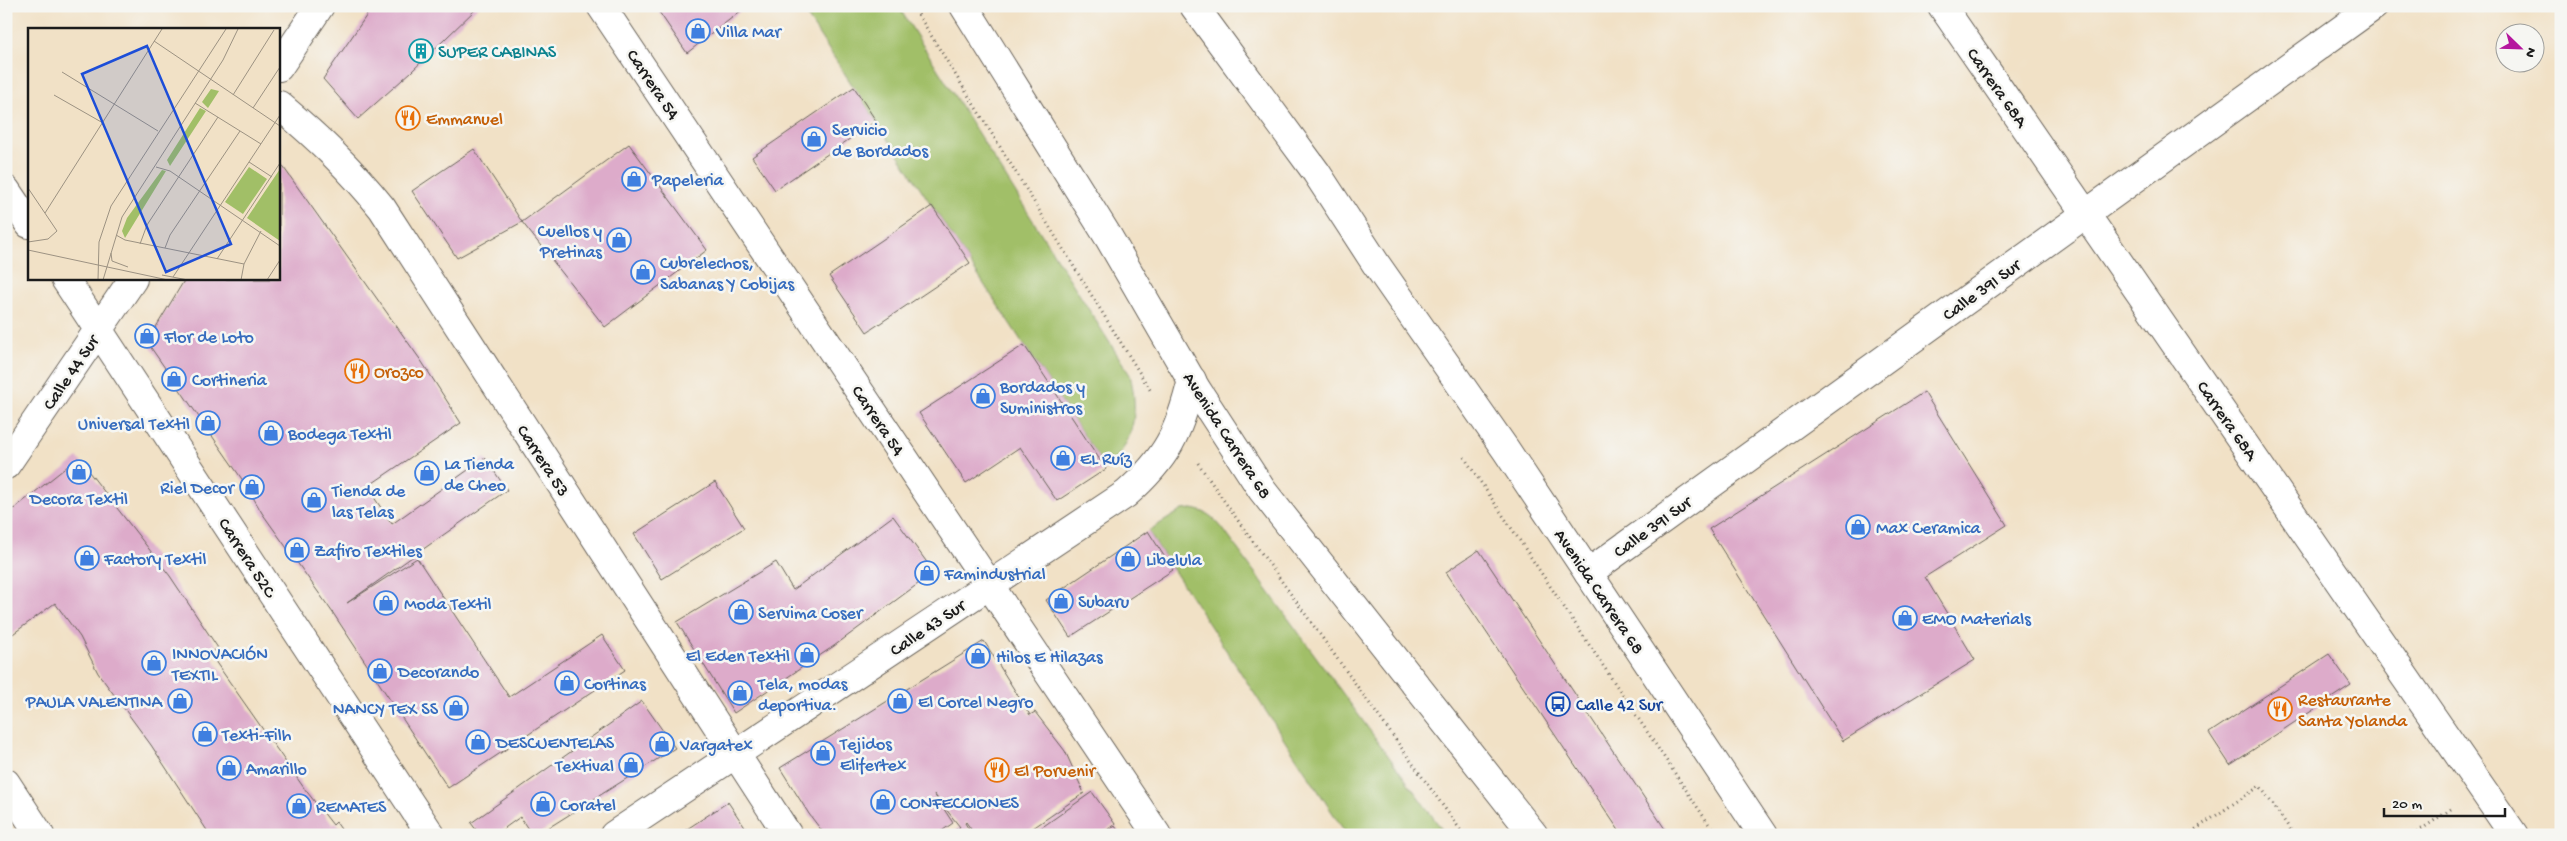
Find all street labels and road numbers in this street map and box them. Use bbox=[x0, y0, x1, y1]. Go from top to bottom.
street label: Carrera 68A bbox=[1961, 45, 2032, 133]
street label: Carrera 54 bbox=[621, 46, 683, 125]
street label: Calle 39I Sur bbox=[1939, 255, 2027, 326]
street label: Calle 44 Sur bbox=[39, 331, 106, 415]
street label: Avenida Carrera 68 bbox=[1177, 369, 1275, 504]
street label: Carrera 68A bbox=[2191, 378, 2262, 466]
street label: Carrera 54 bbox=[846, 382, 908, 461]
street label: Carrera 53 bbox=[511, 422, 573, 501]
street label: Calle 39I Sur bbox=[1610, 492, 1698, 563]
street label: Carrera 52C bbox=[212, 515, 280, 603]
street label: Avenida Carrera 68 bbox=[1548, 526, 1648, 659]
street label: Calle 43 Sur bbox=[887, 595, 971, 662]

